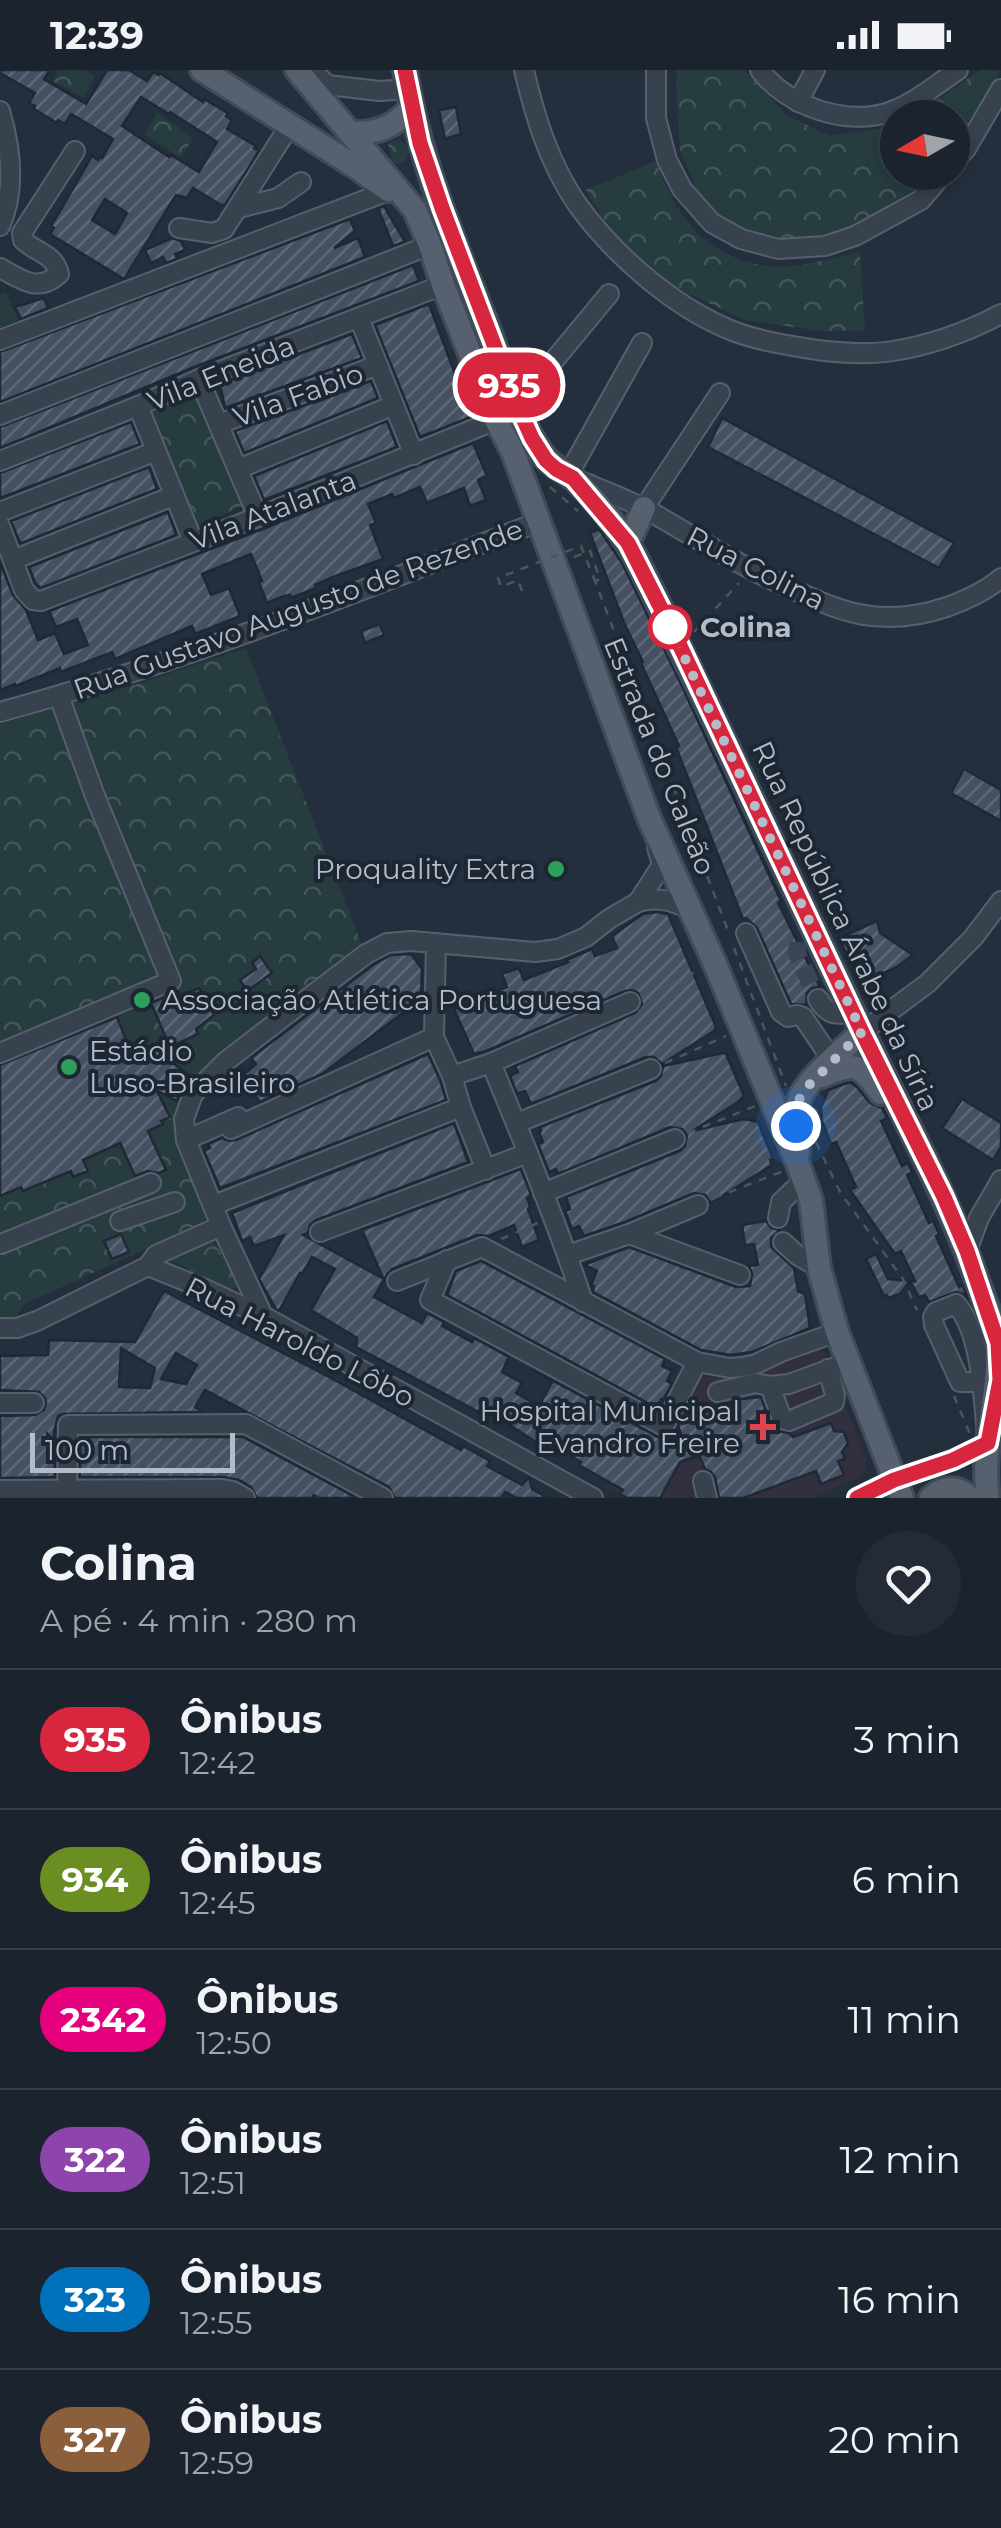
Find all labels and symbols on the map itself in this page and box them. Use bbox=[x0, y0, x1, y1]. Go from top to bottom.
north arrow bbox=[880, 100, 970, 190]
street label: Vila Eneida bbox=[142, 328, 300, 418]
line badge: 935 bbox=[452, 352, 566, 418]
street label: Vila Fabio bbox=[228, 356, 368, 434]
street label: Vila Atalanta bbox=[185, 463, 361, 557]
street label: Rua Gustavo Augusto de Rezende bbox=[69, 512, 527, 706]
street label: Rua Colina bbox=[681, 519, 831, 617]
marker: Colina bbox=[649, 606, 691, 648]
place label: Colina bbox=[700, 610, 792, 644]
street label: Estrada do Galeão bbox=[597, 632, 723, 880]
street label: Rua República Árabe da Síria bbox=[745, 736, 947, 1116]
place label: Proquality Extra bbox=[315, 852, 536, 886]
marker: Proquality Extra bbox=[545, 858, 567, 880]
place label: Associação Atlética Portuguesa bbox=[162, 983, 602, 1017]
marker: Associação Atlética Portuguesa bbox=[131, 989, 153, 1011]
place label: Estádio Luso-Brasileiro bbox=[89, 1034, 296, 1100]
marker: Estádio Luso-Brasileiro bbox=[58, 1056, 80, 1078]
your location bbox=[771, 1101, 821, 1151]
street label: Rua Haroldo Lôbo bbox=[180, 1270, 420, 1414]
place label: Hospital Municipal Evandro Freire bbox=[480, 1394, 740, 1460]
marker: Hospital Municipal Evandro Freire bbox=[750, 1414, 776, 1440]
scale bar bbox=[30, 1428, 235, 1472]

